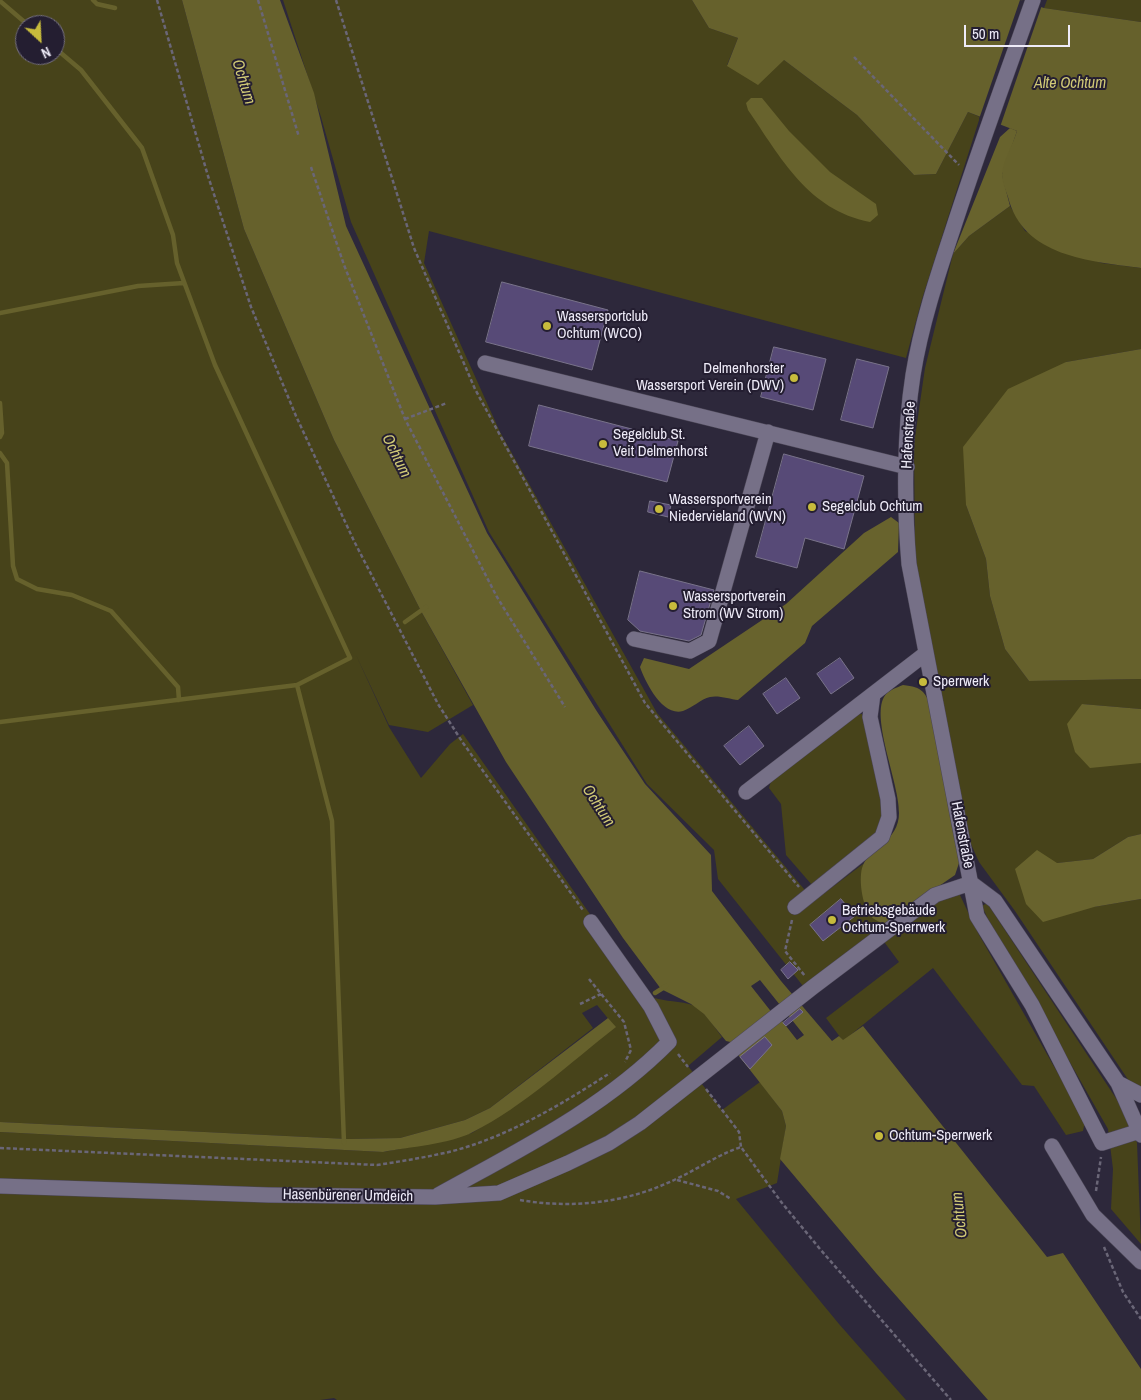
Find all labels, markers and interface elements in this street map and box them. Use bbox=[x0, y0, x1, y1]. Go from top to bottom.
north arrow bbox=[15, 15, 65, 65]
scale bar bbox=[966, 15, 1072, 47]
text: 50 m bbox=[972, 23, 999, 44]
text: N bbox=[38, 43, 53, 63]
water label: Ochtum bbox=[227, 57, 259, 107]
water label: Alte Ochtum bbox=[1034, 74, 1106, 94]
place label: Wassersportclub Ochtum (WCO) bbox=[557, 308, 648, 343]
marker: Wassersportclub Ochtum (WCO) bbox=[541, 320, 553, 332]
place label: Delmenhorster Wassersport Verein (DWV) bbox=[636, 360, 784, 395]
marker: Delmenhorster Wassersport Verein (DWV) bbox=[788, 372, 800, 384]
street label: Hafenstraße bbox=[898, 401, 920, 469]
place label: Segelclub St. Veit Delmenhorst bbox=[613, 426, 707, 461]
water label: Ochtum bbox=[377, 431, 415, 481]
marker: Segelclub St. Veit Delmenhorst bbox=[597, 438, 609, 450]
place label: Wassersportverein Niedervieland (WVN) bbox=[669, 491, 786, 526]
place label: Segelclub Ochtum bbox=[822, 498, 922, 516]
marker: Segelclub Ochtum bbox=[806, 501, 818, 513]
marker: Wassersportverein Niedervieland (WVN) bbox=[653, 503, 665, 515]
place label: Wassersportverein Strom (WV Strom) bbox=[683, 588, 786, 623]
marker: Wassersportverein Strom (WV Strom) bbox=[667, 600, 679, 612]
place label: Sperrwerk bbox=[933, 673, 989, 691]
marker: Sperrwerk bbox=[917, 676, 929, 688]
water label: Ochtum bbox=[577, 782, 619, 830]
street label: Hafenstraße bbox=[947, 800, 977, 870]
place label: Betriebsgebäude Ochtum-Sperrwerk bbox=[842, 902, 945, 937]
marker: Betriebsgebäude Ochtum-Sperrwerk bbox=[826, 914, 838, 926]
place label: Ochtum-Sperrwerk bbox=[889, 1127, 992, 1145]
marker: Ochtum-Sperrwerk bbox=[873, 1130, 885, 1142]
street label: Hasenbürener Umdeich bbox=[283, 1186, 413, 1206]
water label: Ochtum bbox=[948, 1191, 972, 1239]

